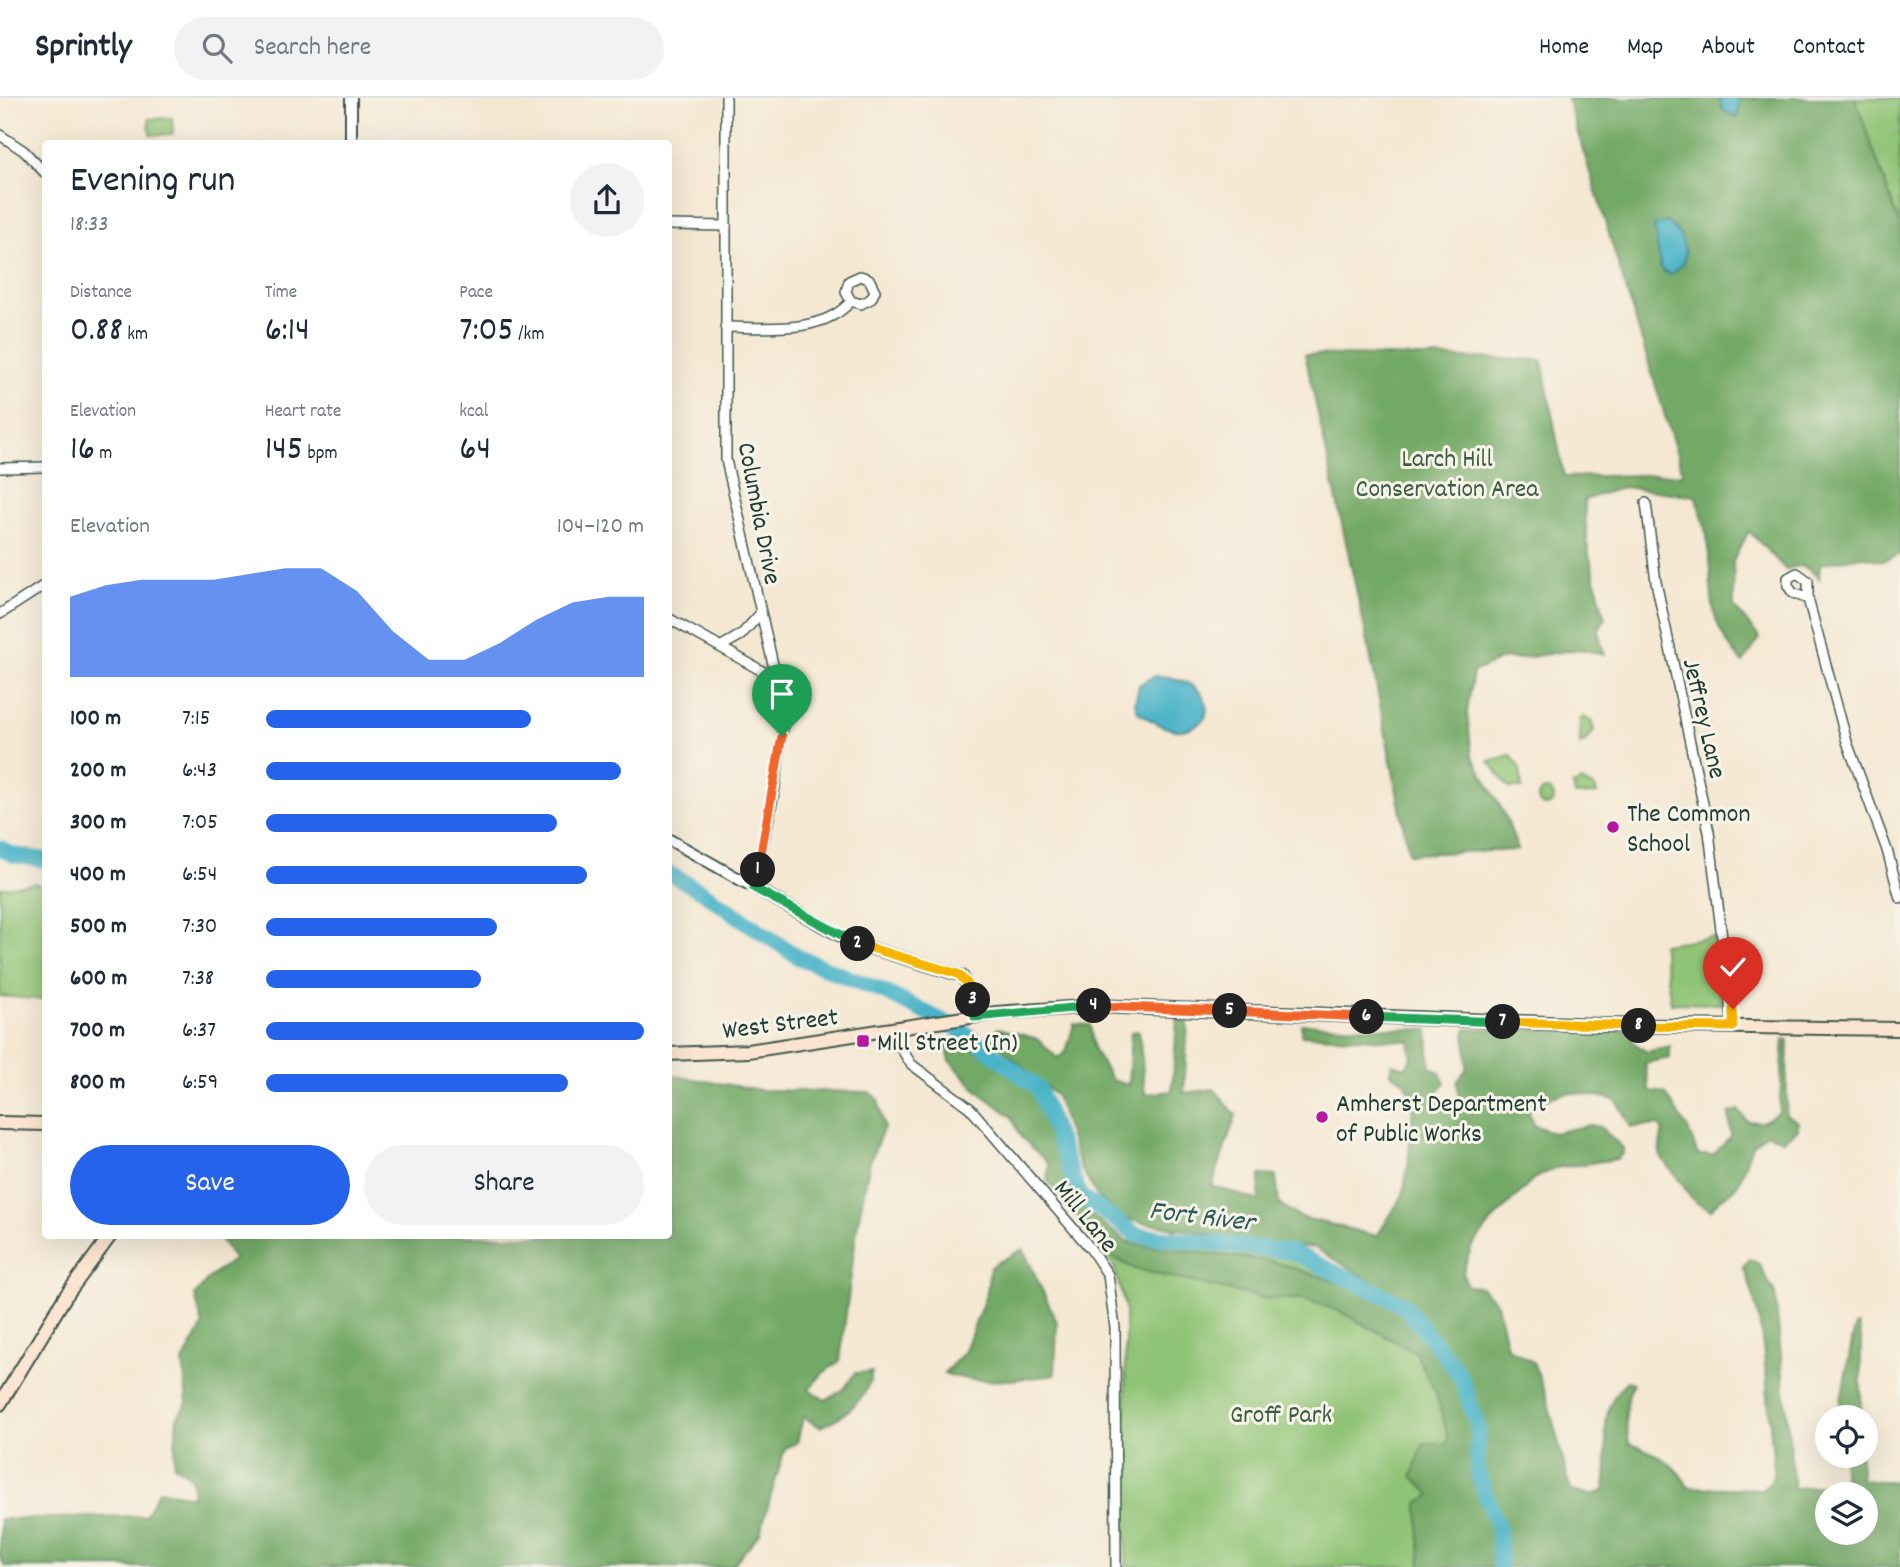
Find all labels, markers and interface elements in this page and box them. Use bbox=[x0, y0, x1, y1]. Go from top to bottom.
search box bbox=[174, 17, 664, 80]
text: Sprintly bbox=[35, 25, 132, 72]
icon: search bbox=[198, 29, 236, 67]
text: Search here bbox=[254, 30, 371, 67]
text: Home bbox=[1539, 31, 1589, 65]
text: Map bbox=[1627, 31, 1663, 65]
text: About bbox=[1701, 31, 1755, 65]
text: Contact bbox=[1793, 31, 1865, 65]
text: Evening run bbox=[70, 155, 235, 210]
button: share bbox=[570, 163, 644, 237]
text: 18:33 bbox=[70, 209, 109, 242]
text: Distance bbox=[70, 280, 132, 307]
text: Time bbox=[265, 280, 297, 307]
text: Pace bbox=[459, 280, 493, 307]
text: 0.88 bbox=[70, 307, 123, 357]
text: 6:14 bbox=[265, 307, 310, 357]
text: 7:05 bbox=[459, 307, 514, 357]
text: km bbox=[123, 322, 148, 349]
text: /km bbox=[514, 322, 544, 349]
text: Elevation bbox=[70, 399, 136, 426]
text: Heart rate bbox=[265, 399, 341, 426]
text: kcal bbox=[459, 399, 488, 426]
text: 16 bbox=[70, 426, 95, 476]
text: 145 bbox=[265, 426, 303, 476]
text: 64 bbox=[459, 426, 491, 476]
street label: Columbia Drive bbox=[726, 439, 789, 588]
text: m bbox=[95, 441, 112, 468]
text: bpm bbox=[303, 441, 337, 468]
park label: Larch Hill Conservation Area bbox=[1356, 442, 1539, 509]
text: Elevation bbox=[70, 511, 150, 544]
text: 104–120 m bbox=[557, 511, 644, 544]
street label: Jeffrey Lane bbox=[1671, 655, 1734, 783]
pin bbox=[752, 664, 812, 736]
icon: arrive bbox=[763, 675, 801, 713]
text: 100 m bbox=[70, 703, 121, 736]
text: 7:15 bbox=[182, 703, 210, 736]
text: 200 m bbox=[70, 755, 126, 788]
text: 6:43 bbox=[182, 755, 217, 788]
place label: The Common School bbox=[1627, 797, 1750, 864]
text: 300 m bbox=[70, 807, 126, 840]
text: 7:05 bbox=[182, 807, 218, 840]
marker: The Common School bbox=[1605, 819, 1621, 835]
pin: 1 bbox=[740, 852, 776, 888]
text: 1 bbox=[755, 856, 760, 883]
text: 400 m bbox=[70, 859, 126, 892]
text: 6:54 bbox=[182, 859, 217, 892]
text: 500 m bbox=[70, 911, 127, 944]
text: 7:30 bbox=[182, 911, 217, 944]
pin: 2 bbox=[840, 926, 876, 962]
text: 2 bbox=[853, 930, 862, 957]
pin bbox=[1703, 937, 1763, 1009]
icon: check bbox=[1714, 948, 1752, 986]
text: 600 m bbox=[70, 963, 127, 996]
text: 7:38 bbox=[182, 963, 214, 996]
pin: 3 bbox=[956, 982, 990, 1018]
text: 3 bbox=[968, 986, 977, 1013]
pin: 4 bbox=[1076, 988, 1112, 1024]
text: 4 bbox=[1090, 992, 1097, 1019]
pin: 5 bbox=[1212, 993, 1248, 1028]
text: 5 bbox=[1225, 997, 1234, 1024]
street label: West Street bbox=[721, 1000, 841, 1051]
pin: 6 bbox=[1350, 1000, 1384, 1034]
text: 6 bbox=[1362, 1003, 1371, 1030]
pin: 7 bbox=[1486, 1004, 1520, 1040]
text: 7 bbox=[1499, 1008, 1506, 1035]
pin: 8 bbox=[1622, 1009, 1656, 1044]
text: 8 bbox=[1635, 1012, 1642, 1039]
text: 700 m bbox=[70, 1015, 125, 1048]
text: 6:37 bbox=[182, 1015, 216, 1048]
place label: Mill Street (In) bbox=[877, 1026, 1018, 1063]
marker: Mill Street (In) bbox=[855, 1033, 871, 1049]
text: 800 m bbox=[70, 1067, 125, 1100]
text: 6:59 bbox=[182, 1067, 218, 1100]
place label: Amherst Department of Public Works bbox=[1336, 1087, 1547, 1154]
marker: Amherst Department of Public Works bbox=[1314, 1109, 1330, 1125]
button: Save bbox=[70, 1145, 350, 1225]
button: Share bbox=[364, 1145, 644, 1225]
street label: Mill Lane bbox=[1043, 1173, 1125, 1262]
water label: Fort River bbox=[1147, 1193, 1260, 1246]
park label: Groff Park bbox=[1230, 1398, 1332, 1435]
map controls bbox=[1815, 1405, 1878, 1545]
button: locate bbox=[1815, 1405, 1878, 1468]
button: layers bbox=[1815, 1482, 1878, 1545]

